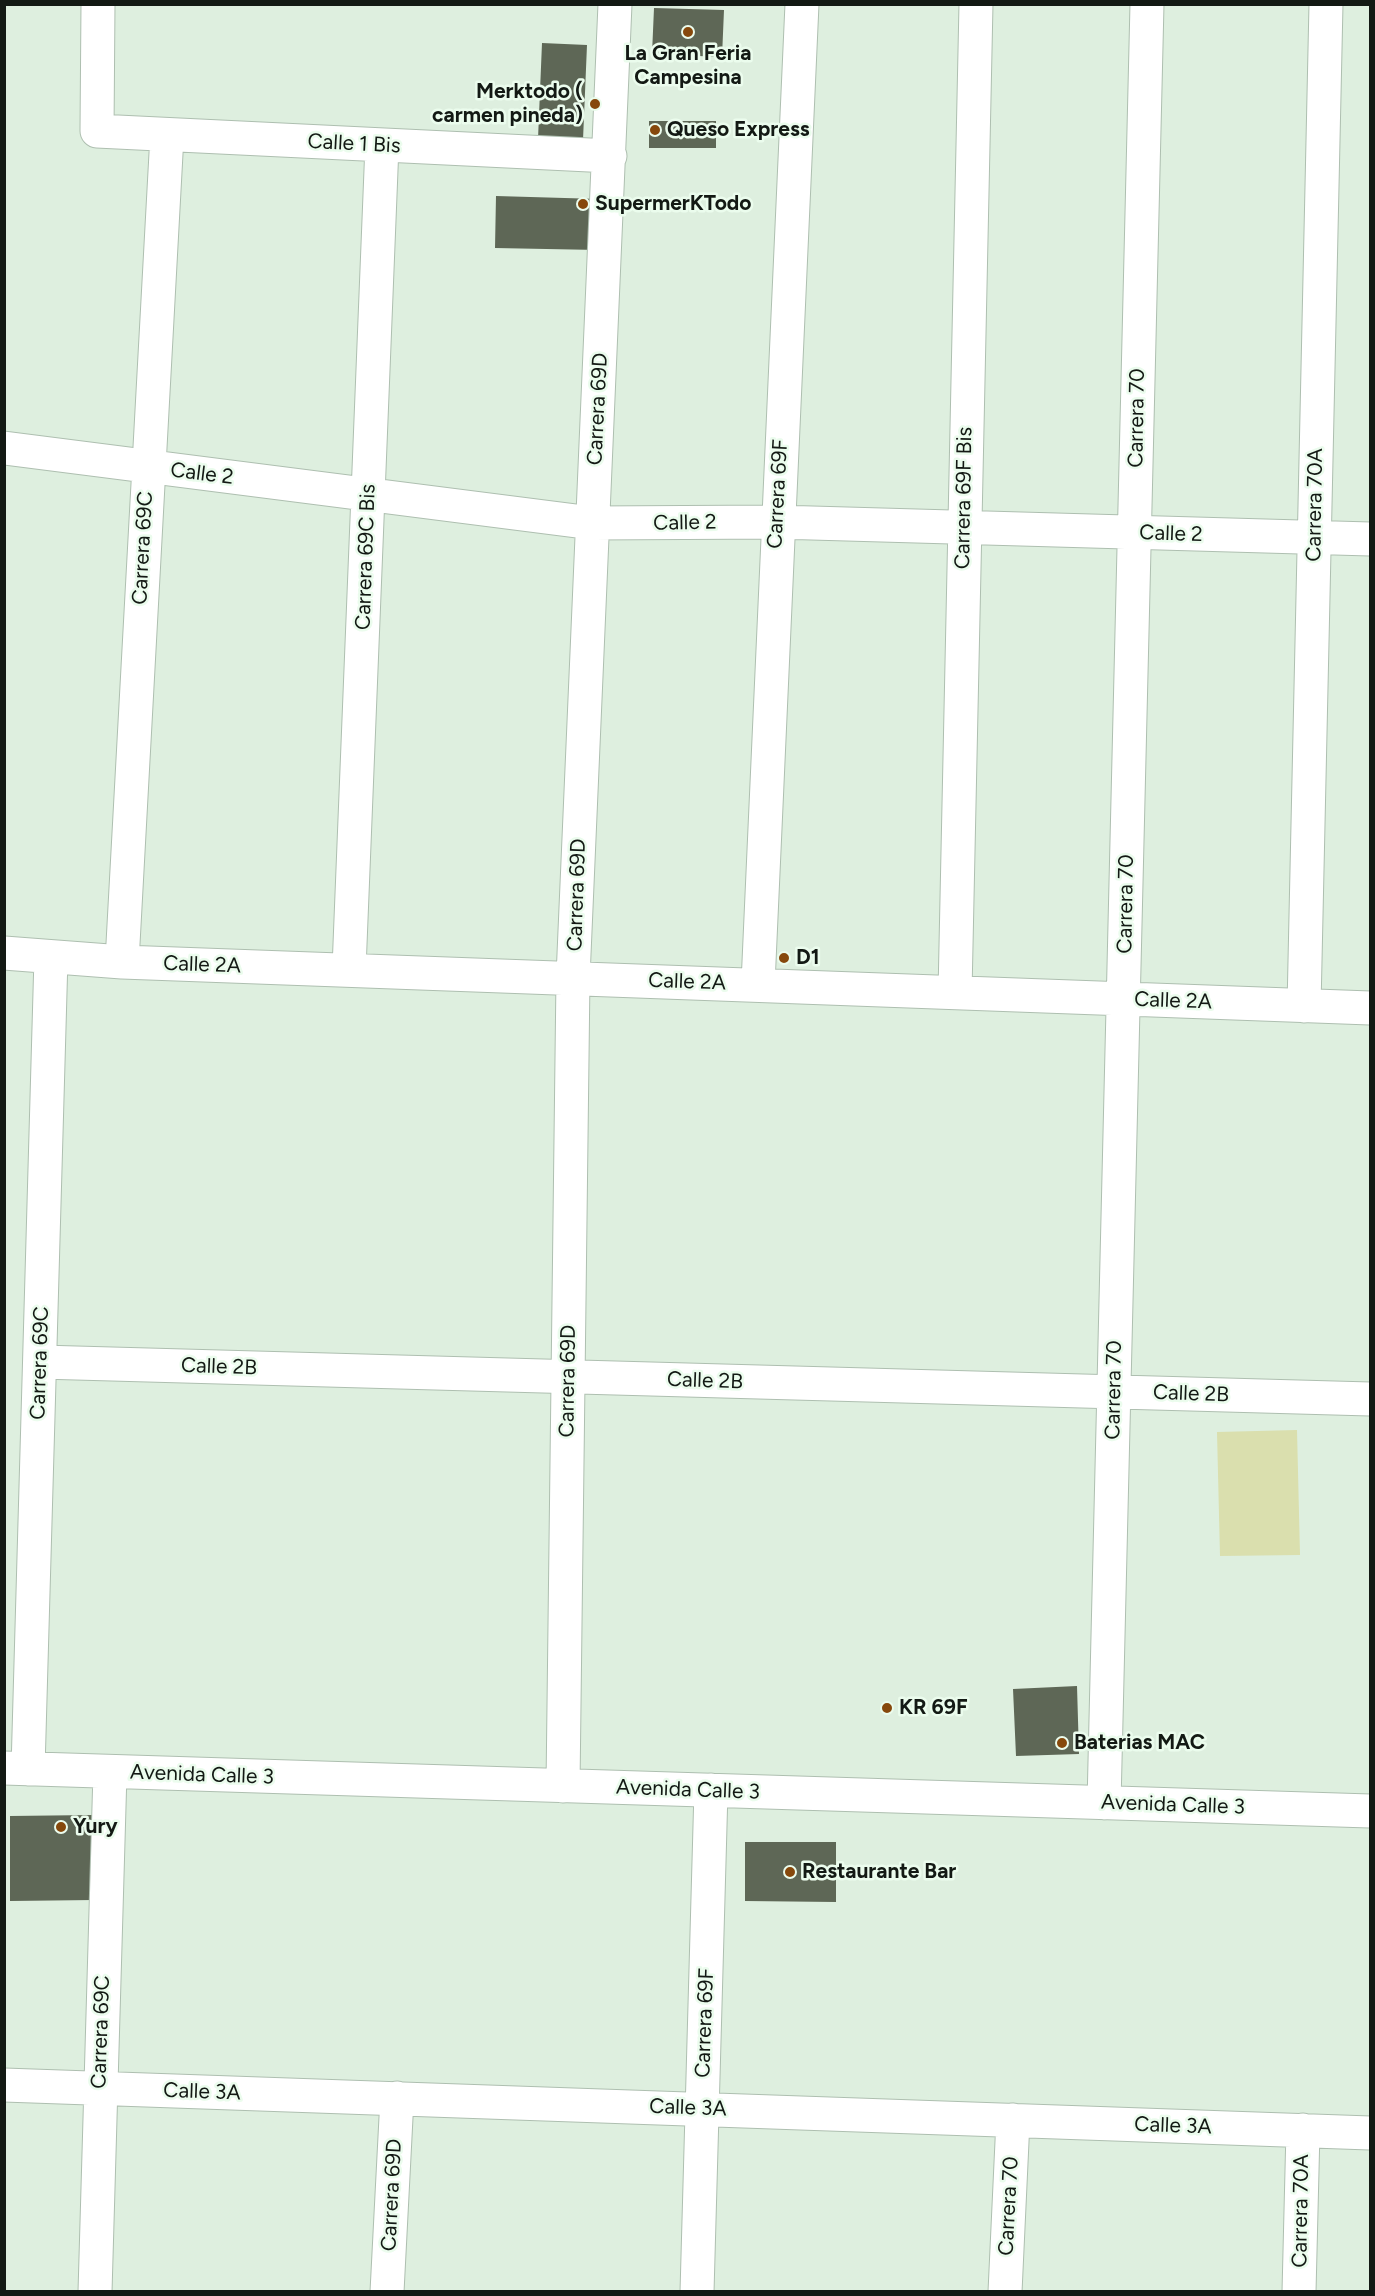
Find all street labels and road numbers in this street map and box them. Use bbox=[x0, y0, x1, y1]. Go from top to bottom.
street label: Calle 1 Bis bbox=[307, 129, 401, 159]
street label: Carrera 69D bbox=[582, 352, 614, 466]
street label: Carrera 70 bbox=[1124, 368, 1150, 468]
street label: Carrera 69F Bis bbox=[950, 427, 978, 569]
street label: Carrera 69F bbox=[763, 439, 793, 549]
street label: Carrera 70A bbox=[1301, 448, 1329, 562]
street label: Calle 2 bbox=[169, 458, 235, 490]
street label: Carrera 69C Bis bbox=[351, 484, 381, 630]
street label: Carrera 69C bbox=[127, 491, 159, 605]
street label: Calle 2 bbox=[653, 510, 717, 536]
street label: Calle 2 bbox=[1139, 520, 1203, 548]
street label: Carrera 69D bbox=[562, 838, 592, 952]
street label: Carrera 70 bbox=[1113, 854, 1139, 954]
street label: Calle 2A bbox=[163, 951, 241, 979]
street label: Calle 2A bbox=[648, 968, 726, 996]
street label: Calle 2A bbox=[1134, 987, 1212, 1015]
street label: Carrera 69C bbox=[25, 1306, 55, 1420]
street label: Carrera 69D bbox=[554, 1324, 582, 1438]
street label: Carrera 70 bbox=[1101, 1340, 1127, 1440]
street label: Calle 2B bbox=[180, 1353, 258, 1381]
street label: Calle 2B bbox=[666, 1367, 744, 1395]
street label: Calle 2B bbox=[1152, 1380, 1230, 1408]
street label: Avenida Calle 3 bbox=[130, 1760, 274, 1790]
street label: Avenida Calle 3 bbox=[616, 1775, 760, 1805]
street label: Avenida Calle 3 bbox=[1101, 1790, 1245, 1820]
street label: Carrera 69F bbox=[690, 1968, 720, 2078]
street label: Carrera 69C bbox=[86, 1975, 116, 2089]
street label: Calle 3A bbox=[163, 2078, 241, 2106]
street label: Calle 3A bbox=[649, 2094, 727, 2122]
street label: Calle 3A bbox=[1134, 2112, 1212, 2140]
street label: Carrera 69D bbox=[376, 2138, 408, 2252]
street label: Carrera 70A bbox=[1287, 2154, 1315, 2268]
street label: Carrera 70 bbox=[994, 2156, 1024, 2256]

